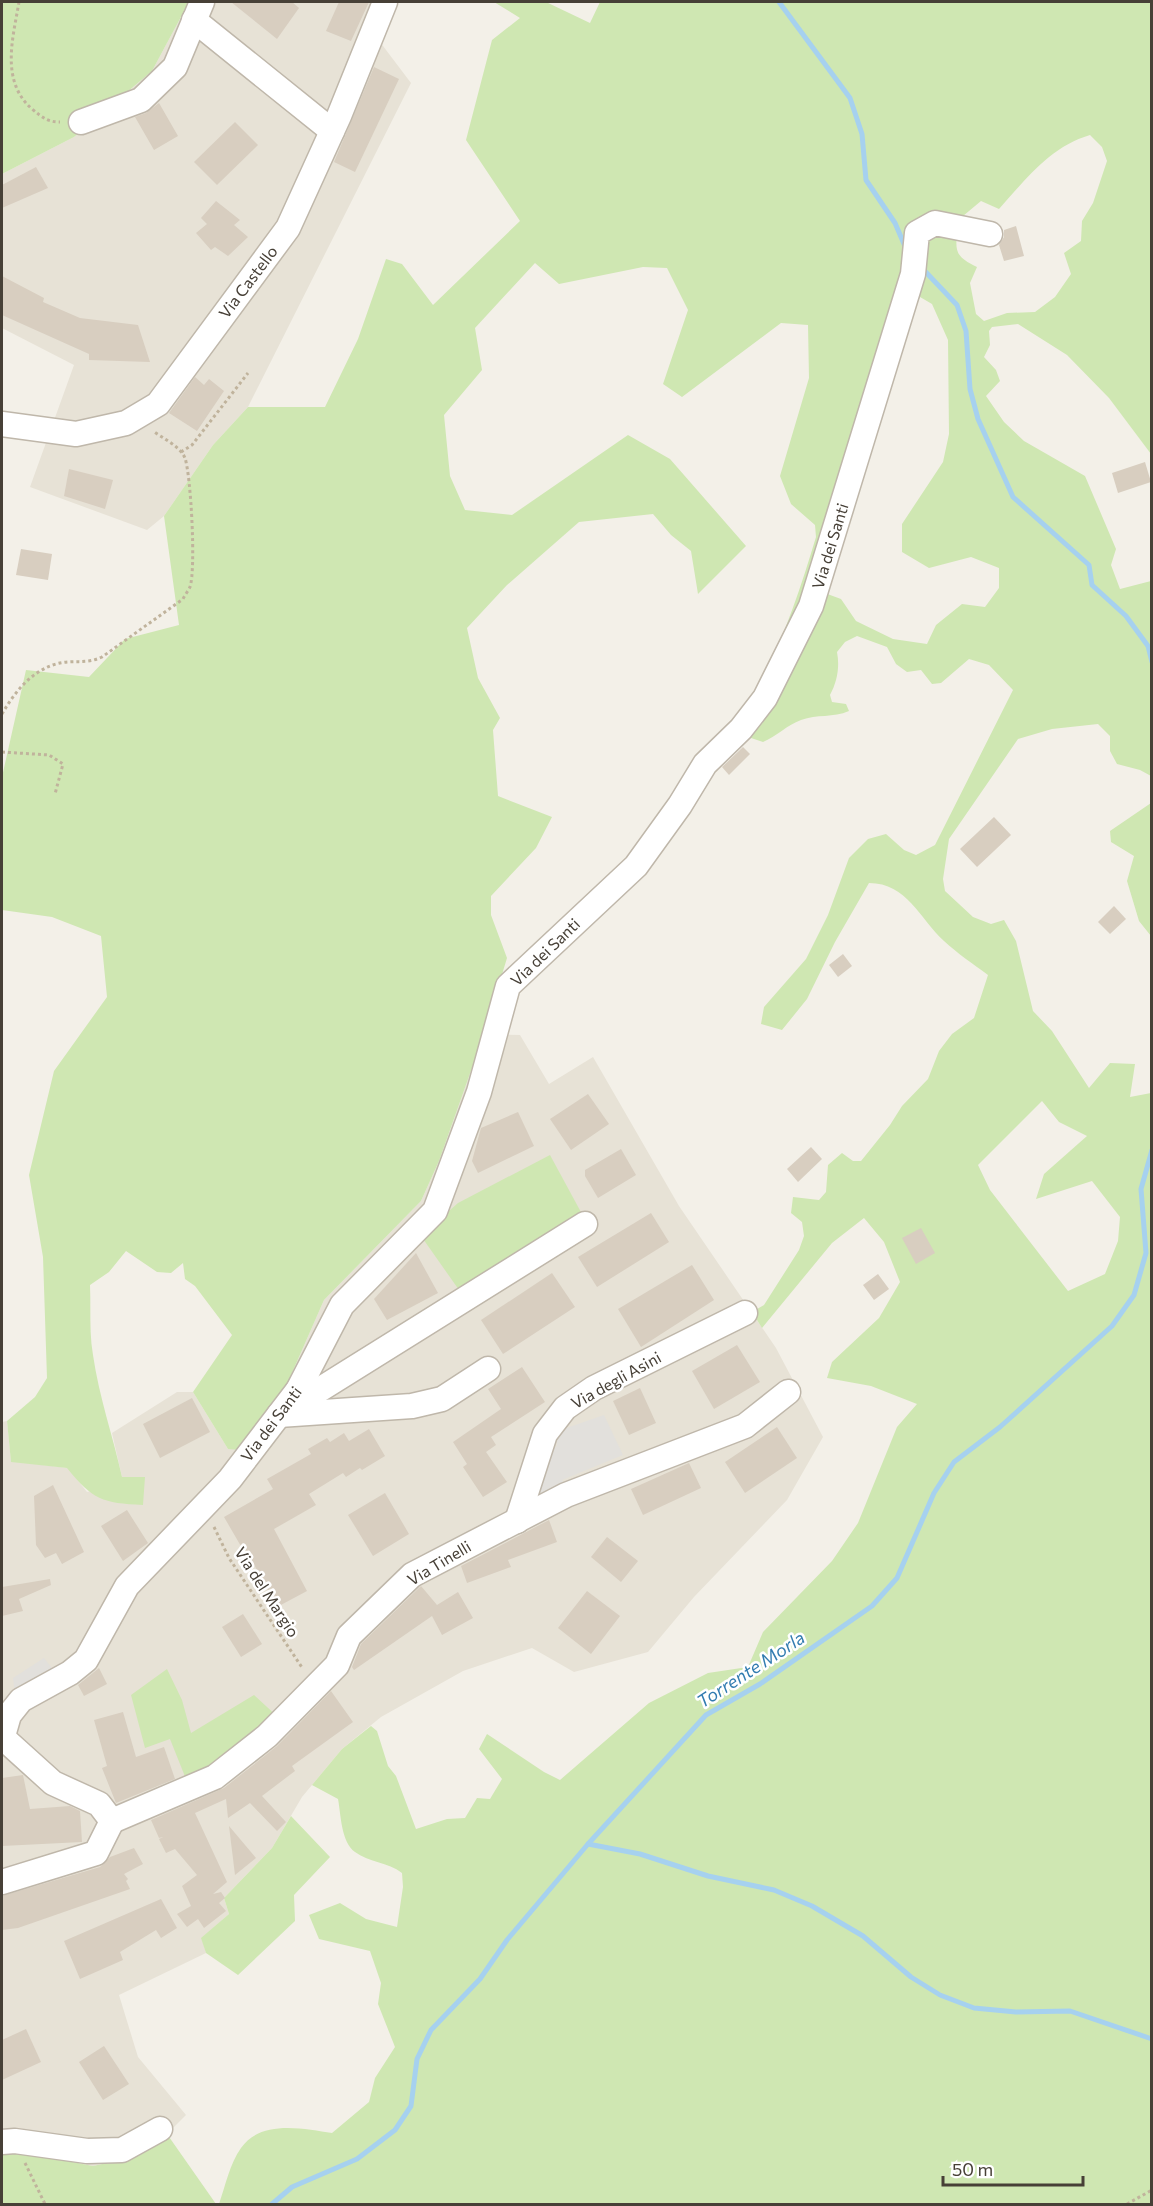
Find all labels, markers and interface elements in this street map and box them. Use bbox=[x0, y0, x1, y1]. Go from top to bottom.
street label: Via Castello bbox=[214, 242, 281, 322]
street label: Via dei Santi bbox=[807, 501, 852, 591]
street label: Via dei Santi bbox=[506, 914, 583, 989]
street label: Via degli Asini bbox=[567, 1347, 664, 1412]
street label: Via dei Santi bbox=[236, 1382, 305, 1465]
street label: Via Tinelli bbox=[404, 1536, 474, 1589]
street label: Via del Margio bbox=[231, 1543, 304, 1640]
water label: Torrente Morla bbox=[692, 1626, 808, 1712]
scale bar bbox=[943, 2149, 1082, 2187]
text: 50 m bbox=[952, 2158, 993, 2180]

